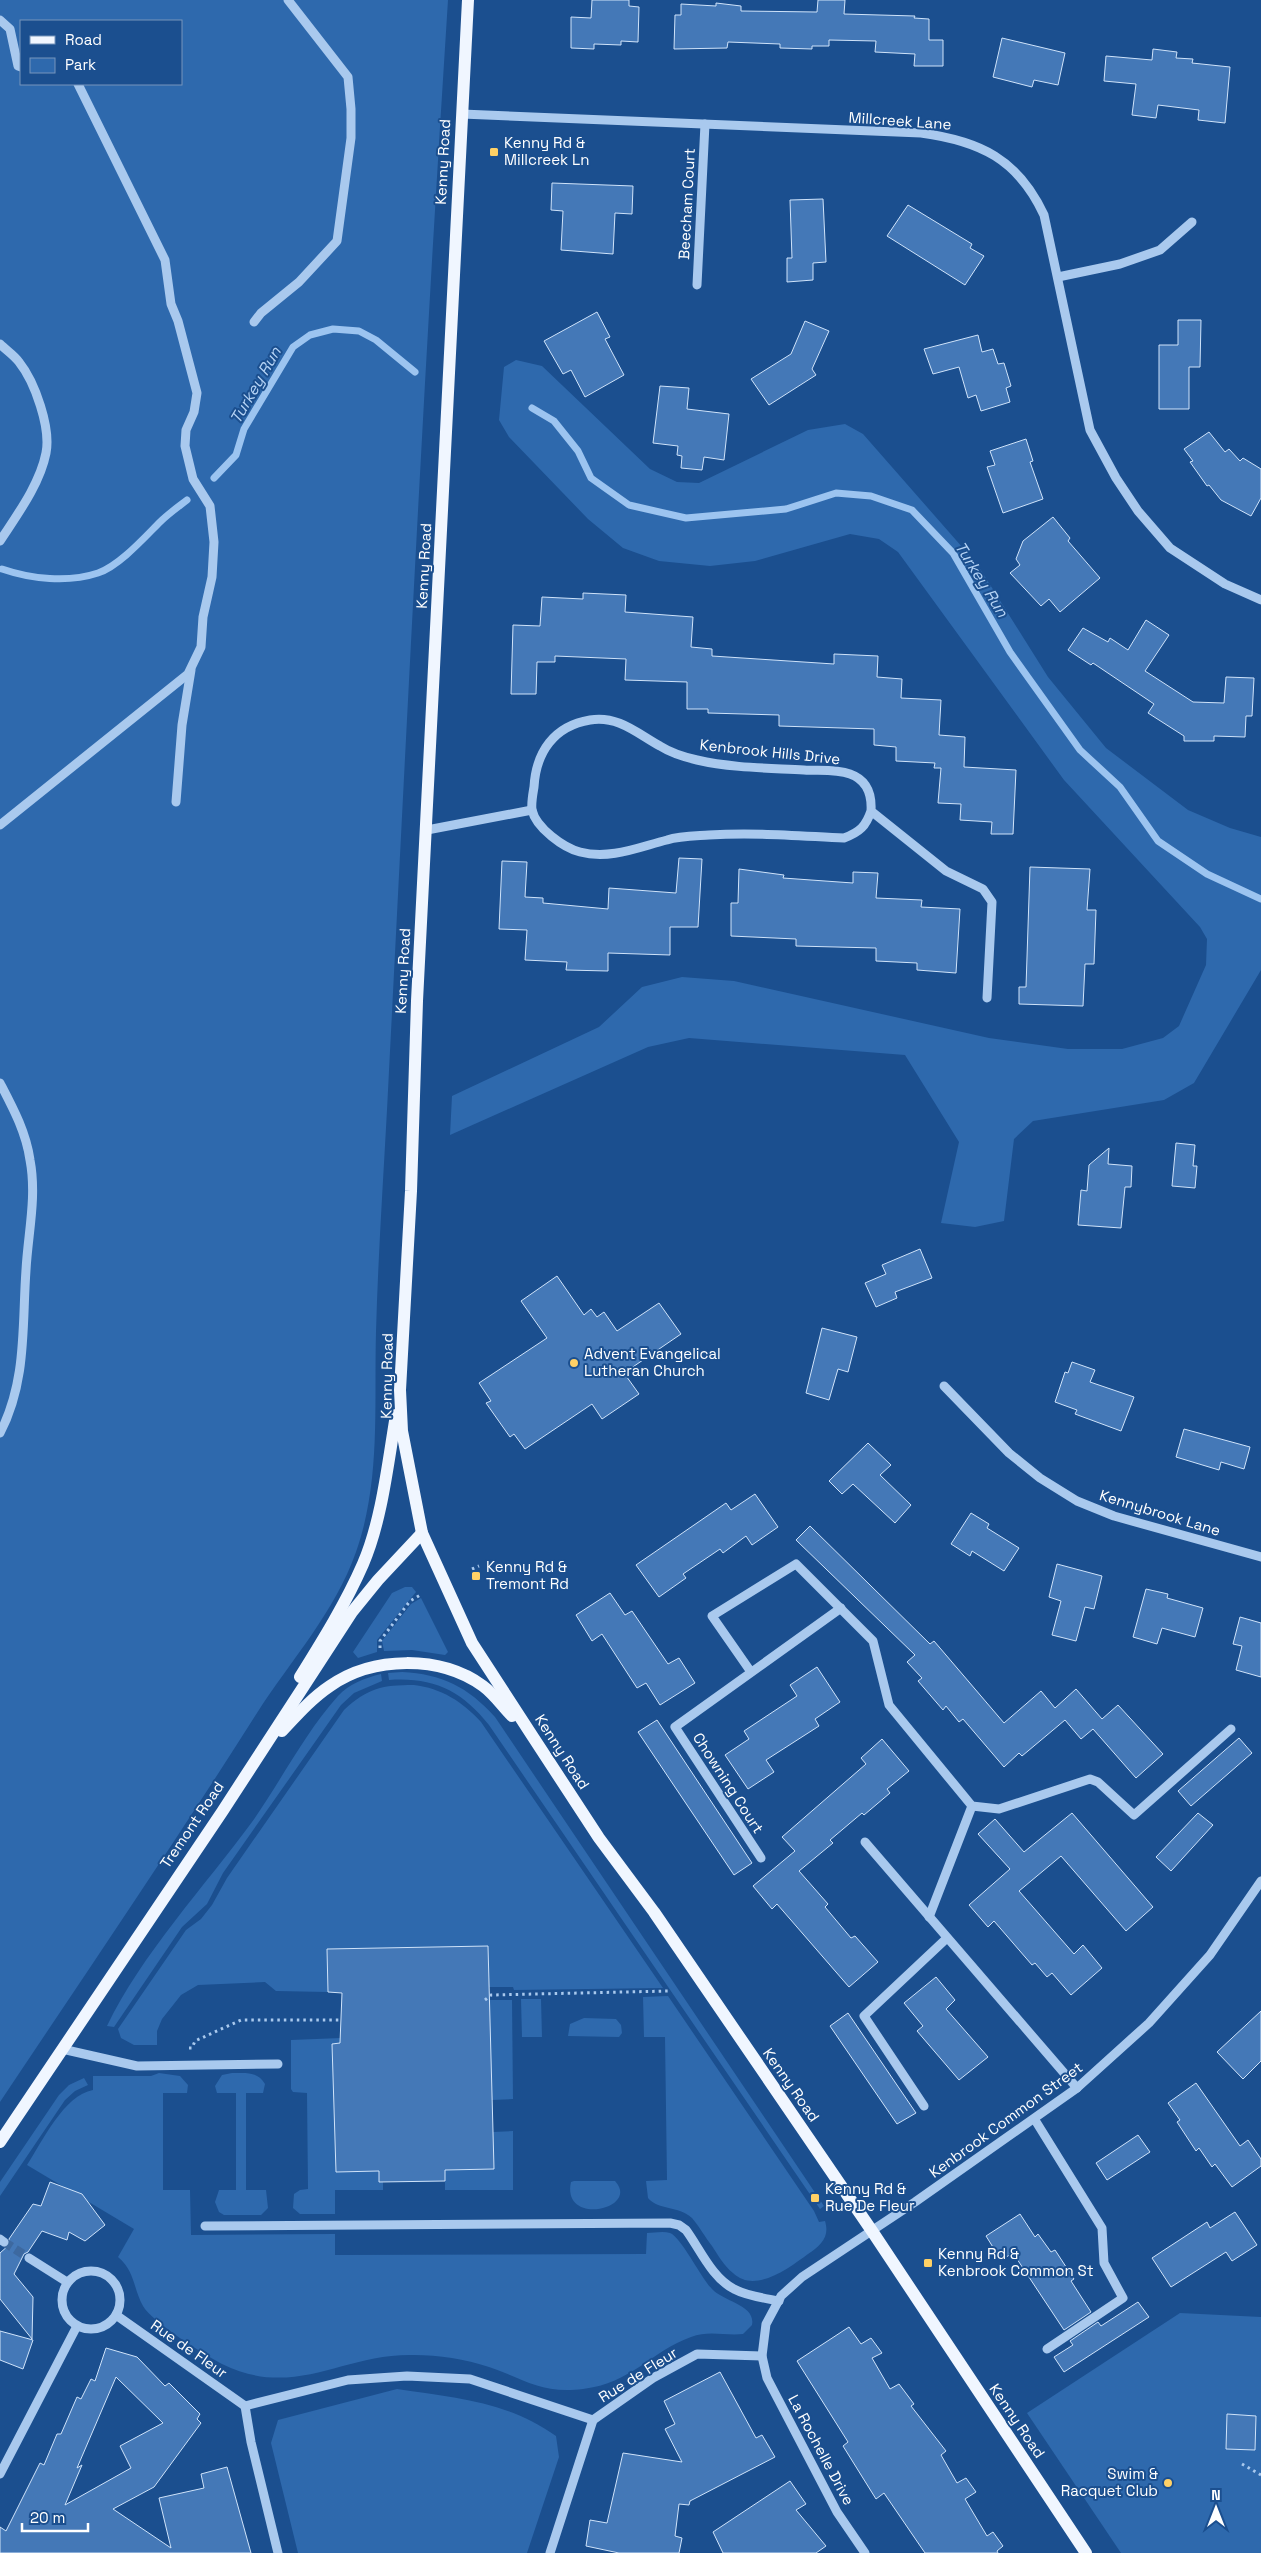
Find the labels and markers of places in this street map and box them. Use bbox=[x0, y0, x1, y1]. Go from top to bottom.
place label: Kenny Rd & Millcreek Ln bbox=[504, 133, 589, 169]
marker: Kenny Rd & Millcreek Ln bbox=[488, 146, 500, 158]
place label: Advent Evangelical Lutheran Church bbox=[584, 1344, 721, 1380]
marker: Advent Evangelical Lutheran Church bbox=[568, 1357, 580, 1369]
place label: Kenny Rd & Tremont Rd bbox=[486, 1557, 569, 1593]
marker: Kenny Rd & Tremont Rd bbox=[470, 1570, 482, 1582]
place label: Kenny Rd & Rue De Fleur bbox=[825, 2179, 915, 2215]
marker: Kenny Rd & Rue De Fleur bbox=[809, 2192, 821, 2204]
place label: Kenny Rd & Kenbrook Common St bbox=[938, 2244, 1094, 2280]
marker: Kenny Rd & Kenbrook Common St bbox=[922, 2257, 934, 2269]
place label: Swim & Racquet Club bbox=[1061, 2464, 1158, 2500]
marker: Swim & Racquet Club bbox=[1162, 2477, 1174, 2489]

